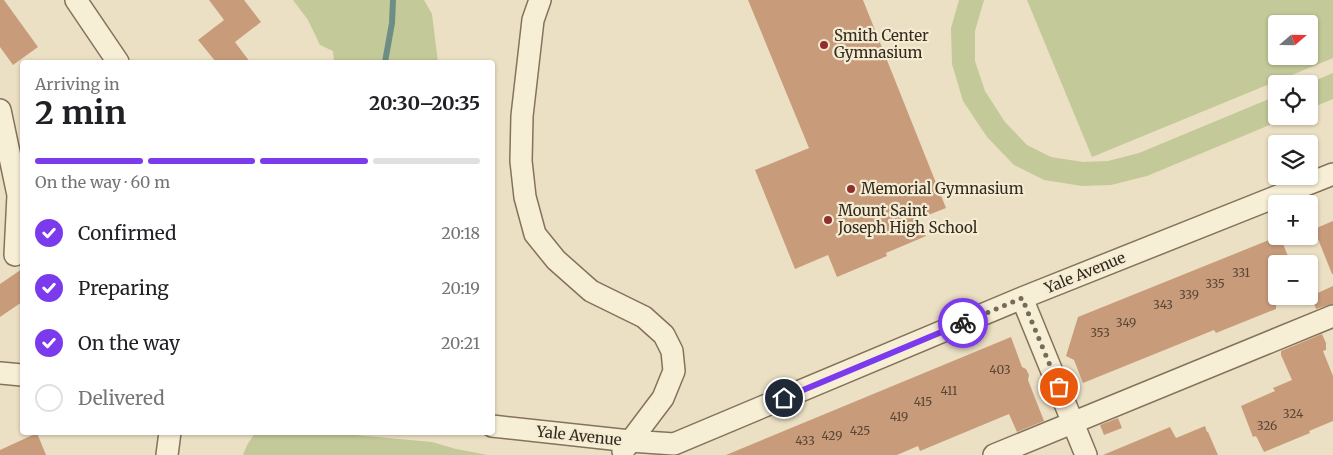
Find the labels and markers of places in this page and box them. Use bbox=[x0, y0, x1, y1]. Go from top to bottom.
place label: Smith Center Gymnasium bbox=[834, 26, 929, 62]
marker: Smith Center Gymnasium bbox=[818, 39, 830, 51]
place label: Memorial Gymnasium bbox=[861, 179, 1024, 198]
marker: Memorial Gymnasium bbox=[845, 183, 857, 195]
place label: Mount Saint Joseph High School bbox=[837, 201, 978, 237]
marker: Mount Saint Joseph High School bbox=[822, 214, 834, 226]
pin bbox=[1038, 366, 1080, 408]
pin bbox=[763, 377, 805, 419]

